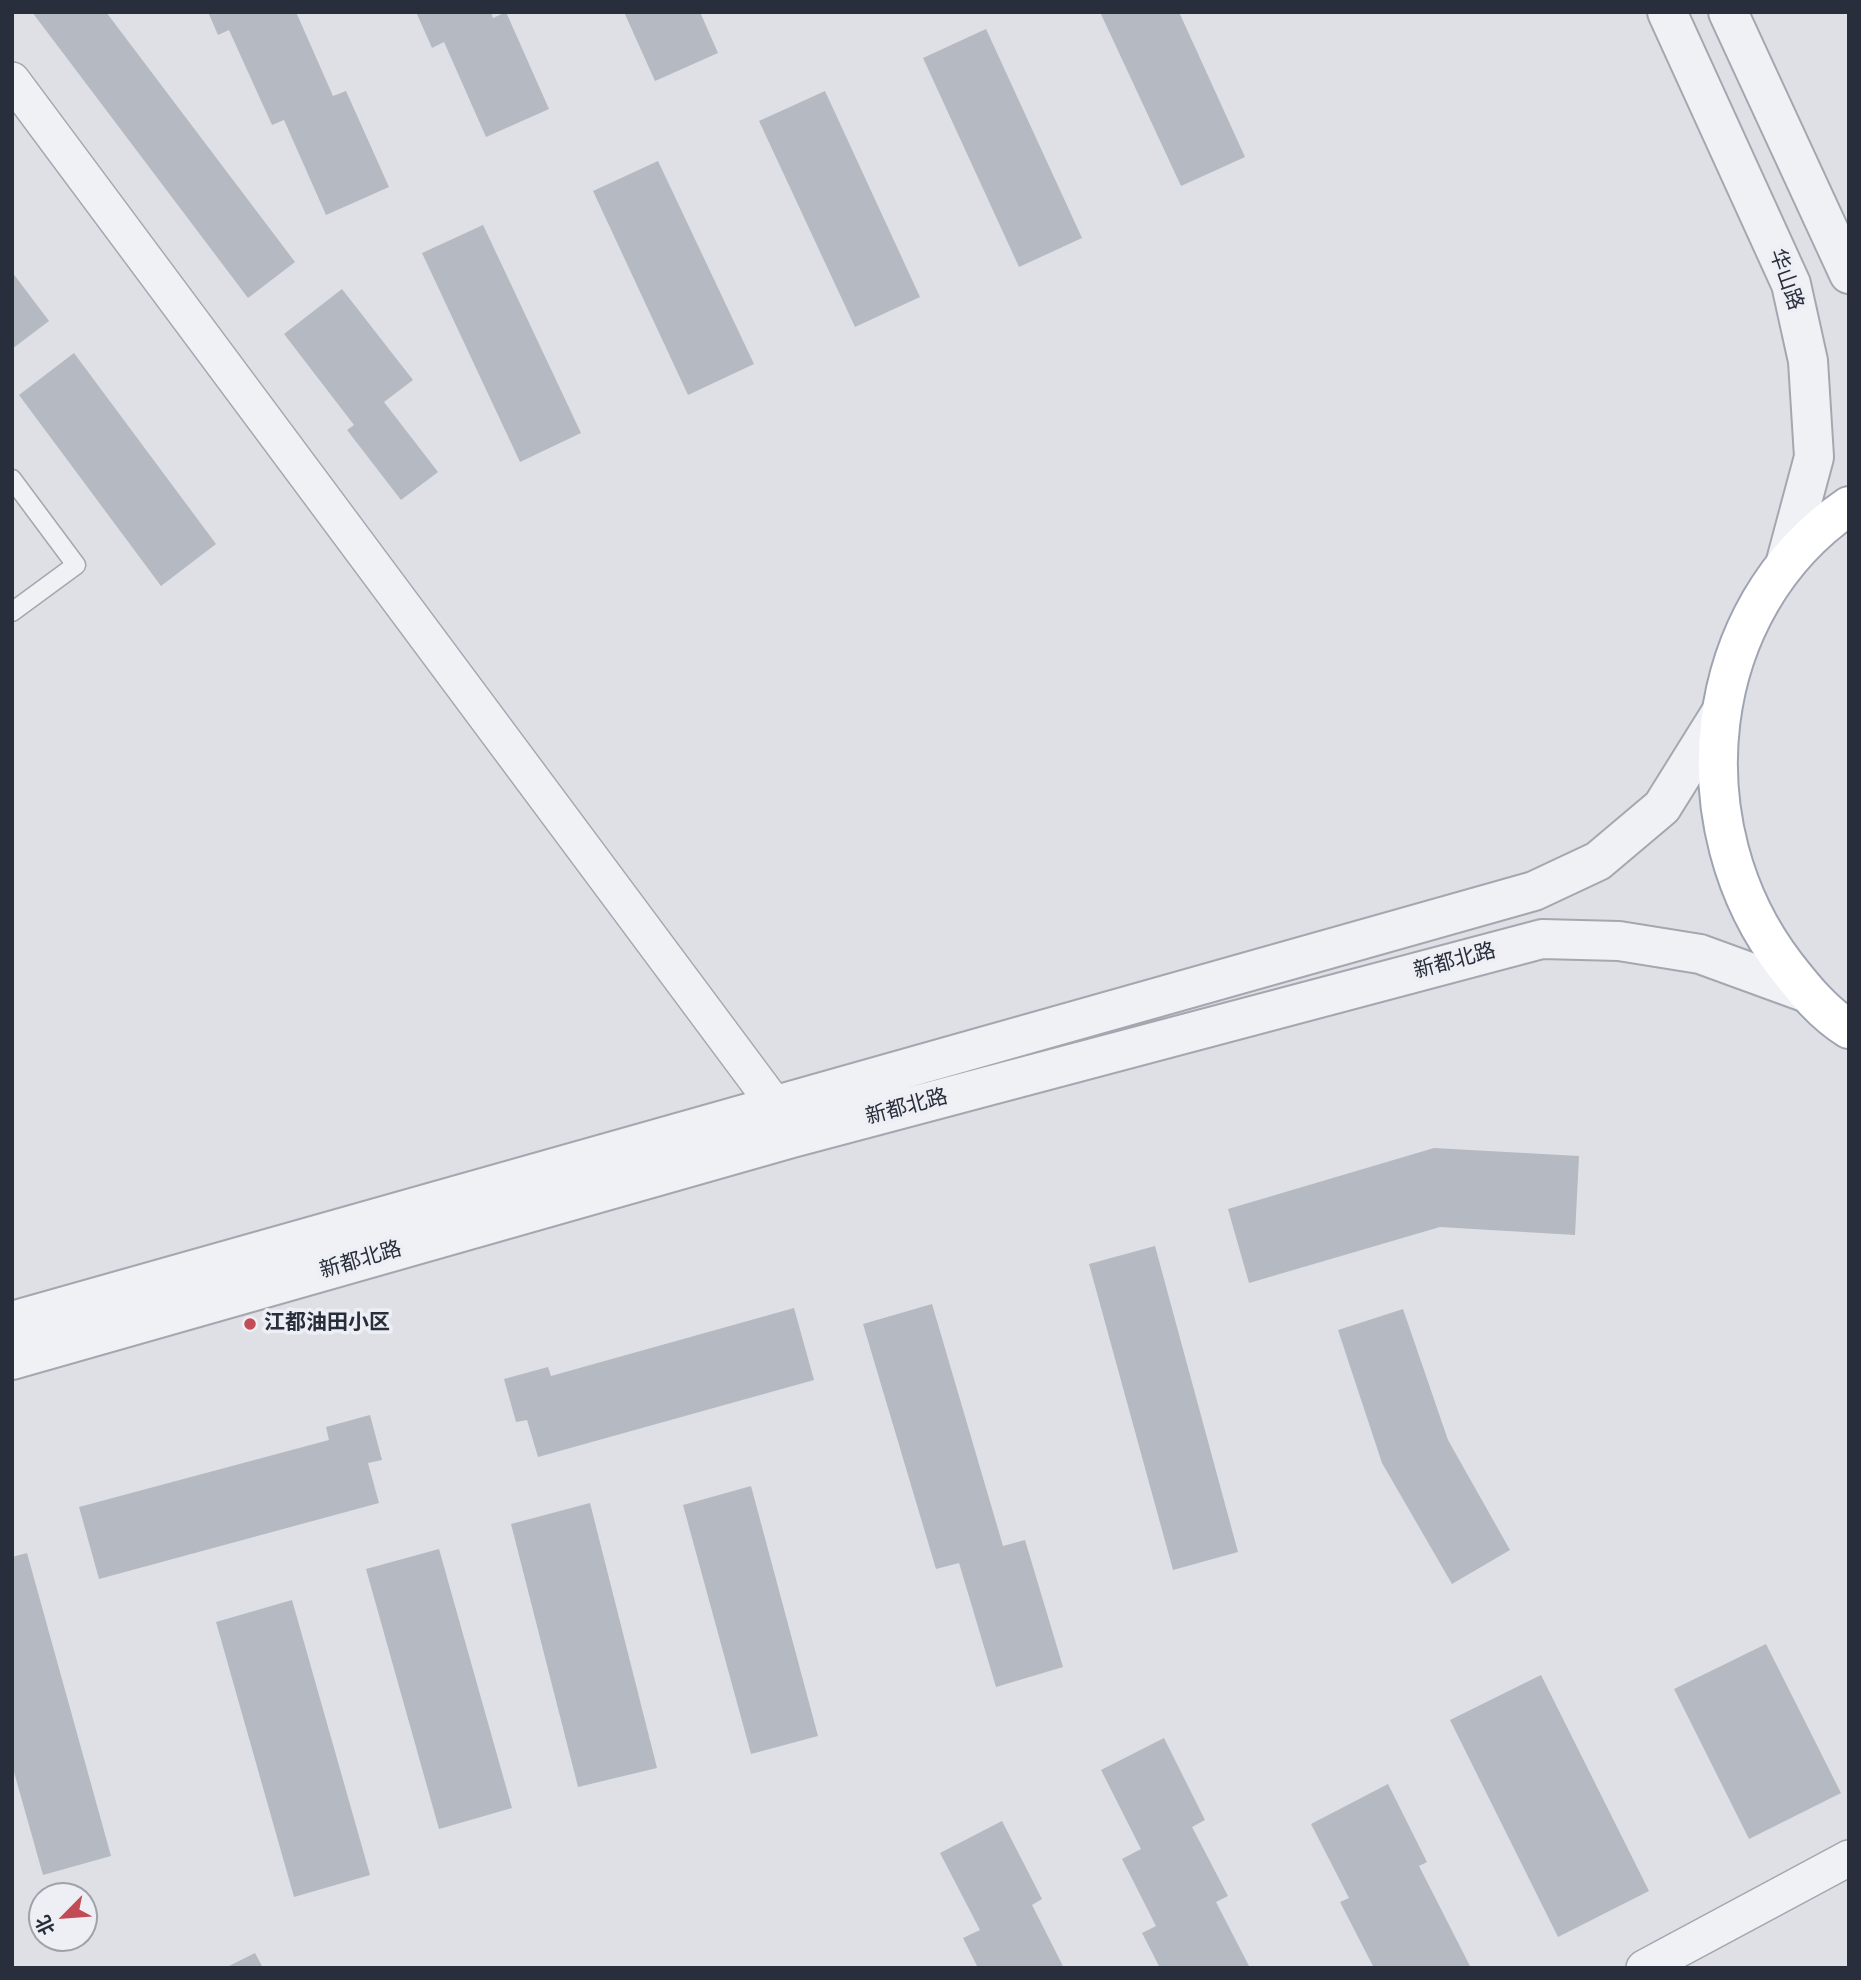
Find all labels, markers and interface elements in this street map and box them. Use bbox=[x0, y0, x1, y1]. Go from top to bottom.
street label: 华山路 bbox=[1763, 246, 1807, 314]
street label: 新都北路 bbox=[1411, 939, 1499, 985]
street label: 新都北路 bbox=[863, 1085, 951, 1131]
street label: 新都北路 bbox=[317, 1237, 405, 1285]
place label: 江都油田小区 bbox=[264, 1311, 390, 1337]
marker: 江都油田小区 bbox=[242, 1316, 258, 1332]
north arrow bbox=[28, 1882, 98, 1952]
text: 北 bbox=[30, 1911, 62, 1939]

